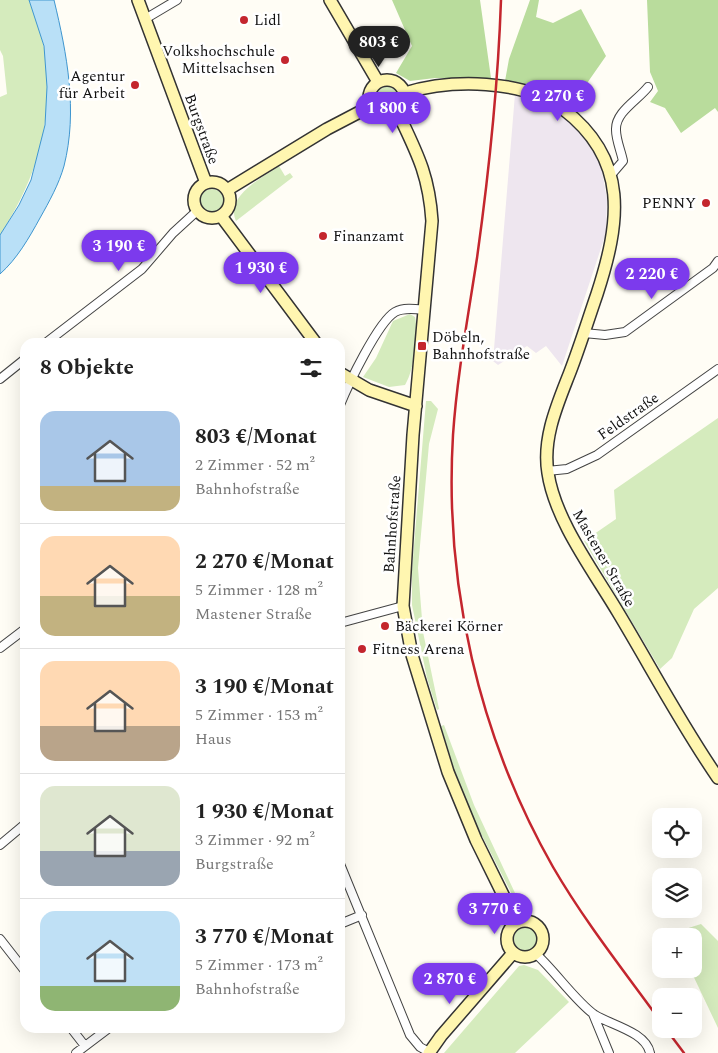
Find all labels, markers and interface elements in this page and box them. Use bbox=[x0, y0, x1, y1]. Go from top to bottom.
place label: Lidl bbox=[254, 9, 281, 32]
marker: Lidl bbox=[238, 14, 250, 26]
pin: 803 € bbox=[344, 26, 414, 68]
text: 803 € bbox=[359, 30, 399, 54]
place label: Volkshochschule Mittelsachsen bbox=[162, 40, 275, 80]
marker: Volkshochschule Mittelsachsen bbox=[279, 54, 291, 66]
place label: Agentur für Arbeit bbox=[59, 65, 125, 105]
marker: Agentur für Arbeit bbox=[129, 79, 141, 91]
pin: 2 270 € bbox=[512, 80, 604, 122]
text: 2 270 € bbox=[532, 84, 584, 108]
street label: Burgstraße bbox=[178, 91, 225, 168]
pin: 1 800 € bbox=[347, 92, 439, 134]
text: 1 800 € bbox=[367, 96, 419, 120]
place label: PENNY bbox=[642, 192, 696, 215]
marker: PENNY bbox=[700, 197, 712, 209]
place label: Finanzamt bbox=[333, 225, 404, 248]
pin: 3 190 € bbox=[73, 230, 165, 272]
marker: Finanzamt bbox=[317, 230, 329, 242]
text: 3 190 € bbox=[93, 234, 145, 258]
pin: 1 930 € bbox=[215, 252, 307, 294]
text: 1 930 € bbox=[235, 256, 287, 280]
pin: 2 220 € bbox=[606, 258, 698, 300]
text: 2 220 € bbox=[626, 262, 678, 286]
place label: Döbeln, Bahnhofstraße bbox=[432, 326, 530, 366]
marker: Döbeln, Bahnhofstraße bbox=[416, 340, 428, 352]
text: 8 Objekte bbox=[40, 352, 134, 384]
icon: filters bbox=[297, 354, 325, 382]
street label: Feldstraße bbox=[593, 387, 664, 446]
text: 803 €/Monat bbox=[195, 421, 317, 453]
icon: home bbox=[80, 431, 140, 491]
text: 2 Zimmer · 52 m² bbox=[195, 453, 315, 477]
street label: Bahnhofstraße bbox=[378, 474, 407, 574]
text: Bahnhofstraße bbox=[195, 477, 300, 501]
street label: Mastener Straße bbox=[566, 505, 641, 611]
text: 2 270 €/Monat bbox=[195, 546, 334, 578]
icon: home bbox=[80, 556, 140, 616]
text: 5 Zimmer · 128 m² bbox=[195, 578, 323, 602]
text: Mastener Straße bbox=[195, 602, 312, 626]
place label: Bäckerei Körner bbox=[395, 615, 503, 638]
marker: Bäckerei Körner bbox=[379, 620, 391, 632]
place label: Fitness Arena bbox=[372, 638, 465, 661]
marker: Fitness Arena bbox=[356, 643, 368, 655]
text: 3 190 €/Monat bbox=[195, 671, 334, 703]
icon: home bbox=[80, 681, 140, 741]
text: 5 Zimmer · 153 m² bbox=[195, 703, 323, 727]
text: Haus bbox=[195, 727, 232, 751]
text: 1 930 €/Monat bbox=[195, 796, 334, 828]
icon: home bbox=[80, 806, 140, 866]
map controls bbox=[652, 808, 702, 1038]
button: locate bbox=[652, 808, 702, 858]
text: 3 Zimmer · 92 m² bbox=[195, 828, 315, 852]
text: Burgstraße bbox=[195, 852, 274, 876]
button: layers bbox=[652, 868, 702, 918]
pin: 3 770 € bbox=[449, 892, 541, 935]
text: 3 770 € bbox=[469, 897, 521, 921]
text: 3 770 €/Monat bbox=[195, 921, 334, 953]
button: + bbox=[652, 928, 702, 978]
icon: home bbox=[80, 931, 140, 991]
text: 5 Zimmer · 173 m² bbox=[195, 953, 323, 977]
pin: 2 870 € bbox=[404, 962, 496, 1005]
text: 2 870 € bbox=[424, 967, 476, 991]
text: Bahnhofstraße bbox=[195, 977, 300, 1001]
button: − bbox=[652, 988, 702, 1038]

